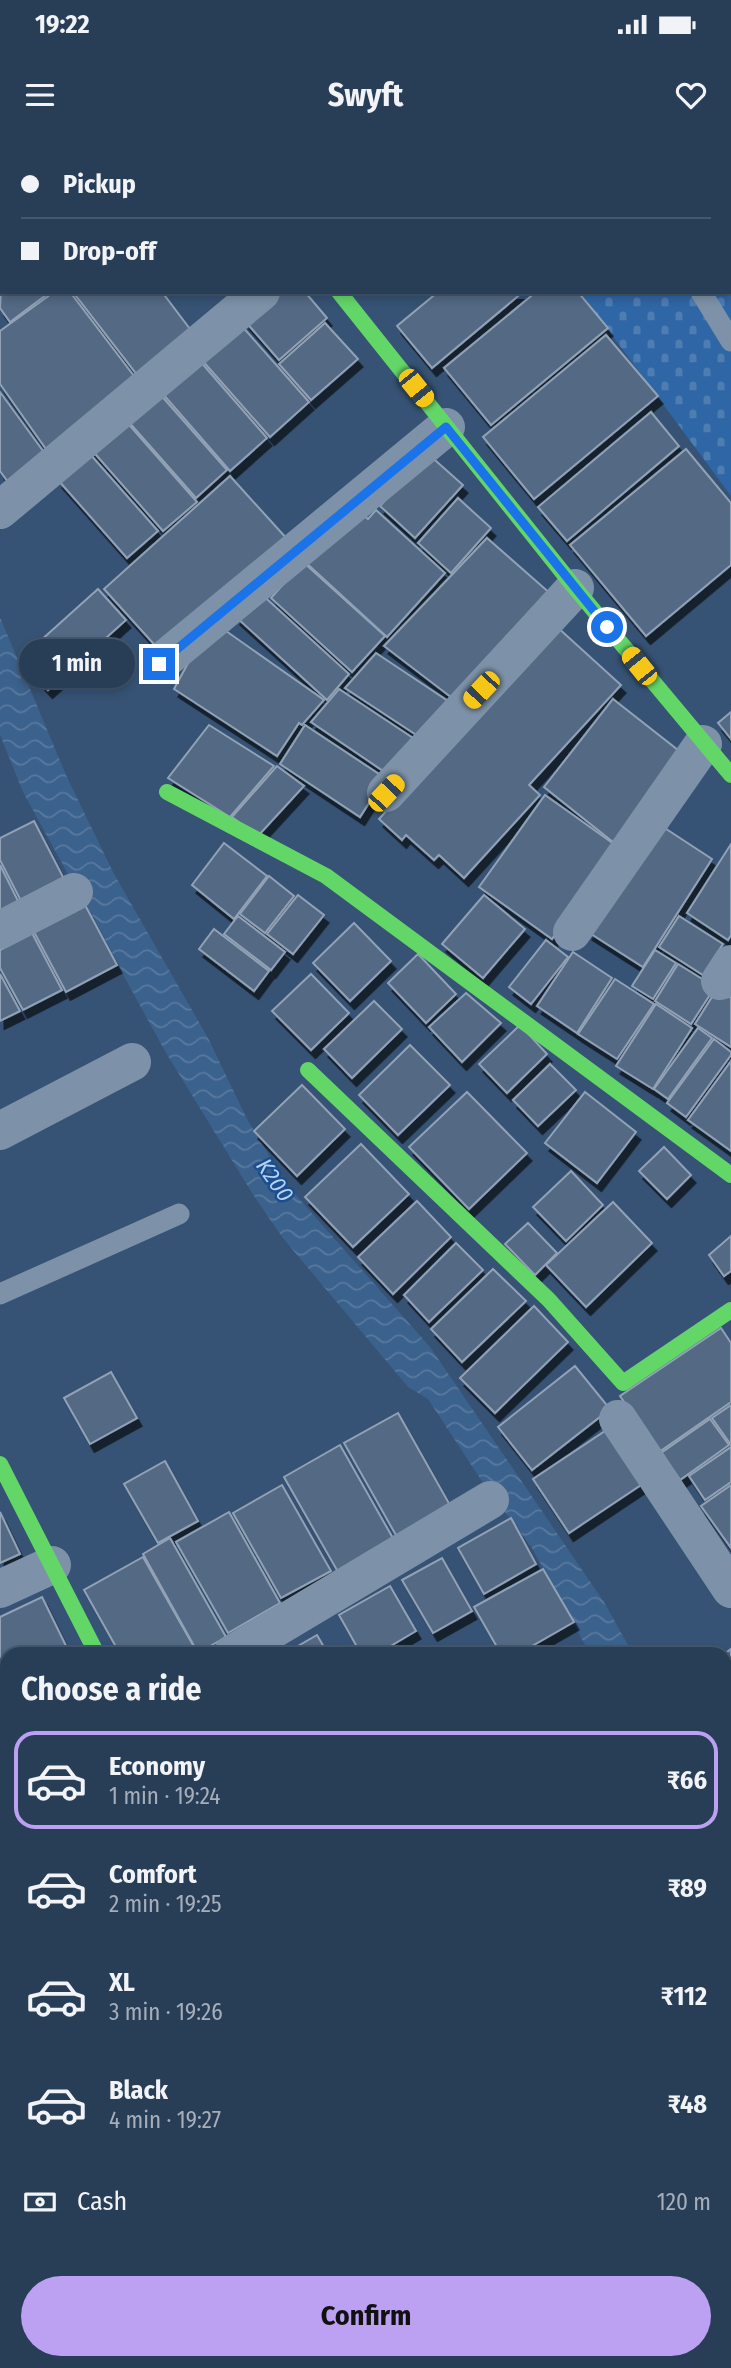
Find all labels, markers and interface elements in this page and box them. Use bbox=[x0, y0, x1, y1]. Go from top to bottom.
text: 19:22 bbox=[35, 9, 89, 40]
icon: menu bbox=[21, 76, 59, 114]
text: Swyft bbox=[328, 76, 403, 114]
icon: heart bbox=[672, 76, 710, 114]
text: Pickup bbox=[63, 169, 136, 200]
text: Drop-off bbox=[63, 236, 156, 267]
car bbox=[395, 365, 438, 411]
route start bbox=[591, 611, 623, 643]
callout: 1 min bbox=[19, 640, 134, 688]
car bbox=[618, 643, 661, 689]
route end bbox=[143, 648, 175, 680]
text: 1 min bbox=[52, 649, 102, 677]
car bbox=[459, 667, 504, 713]
car bbox=[364, 770, 409, 816]
water label: K200 bbox=[250, 1153, 300, 1207]
text: Choose a ride bbox=[21, 1670, 202, 1708]
icon: car bbox=[25, 1749, 88, 1812]
text: Economy bbox=[109, 1751, 205, 1782]
text: ₹66 bbox=[667, 1765, 707, 1796]
text: 1 min · 19:24 bbox=[109, 1782, 221, 1810]
icon: car bbox=[25, 1857, 88, 1920]
text: Comfort bbox=[109, 1859, 197, 1890]
text: ₹89 bbox=[668, 1873, 707, 1904]
text: 2 min · 19:25 bbox=[109, 1890, 222, 1918]
icon: car bbox=[25, 1965, 88, 2028]
text: XL bbox=[109, 1967, 135, 1998]
text: ₹112 bbox=[661, 1981, 707, 2012]
text: 3 min · 19:26 bbox=[109, 1998, 223, 2026]
icon: car bbox=[25, 2073, 88, 2136]
text: Black bbox=[109, 2075, 168, 2106]
text: ₹48 bbox=[668, 2089, 707, 2120]
text: 4 min · 19:27 bbox=[109, 2106, 221, 2134]
icon: cash bbox=[21, 2183, 59, 2221]
text: Cash bbox=[77, 2186, 127, 2217]
text: 120 m bbox=[657, 2188, 711, 2216]
button: Confirm bbox=[21, 2276, 711, 2356]

